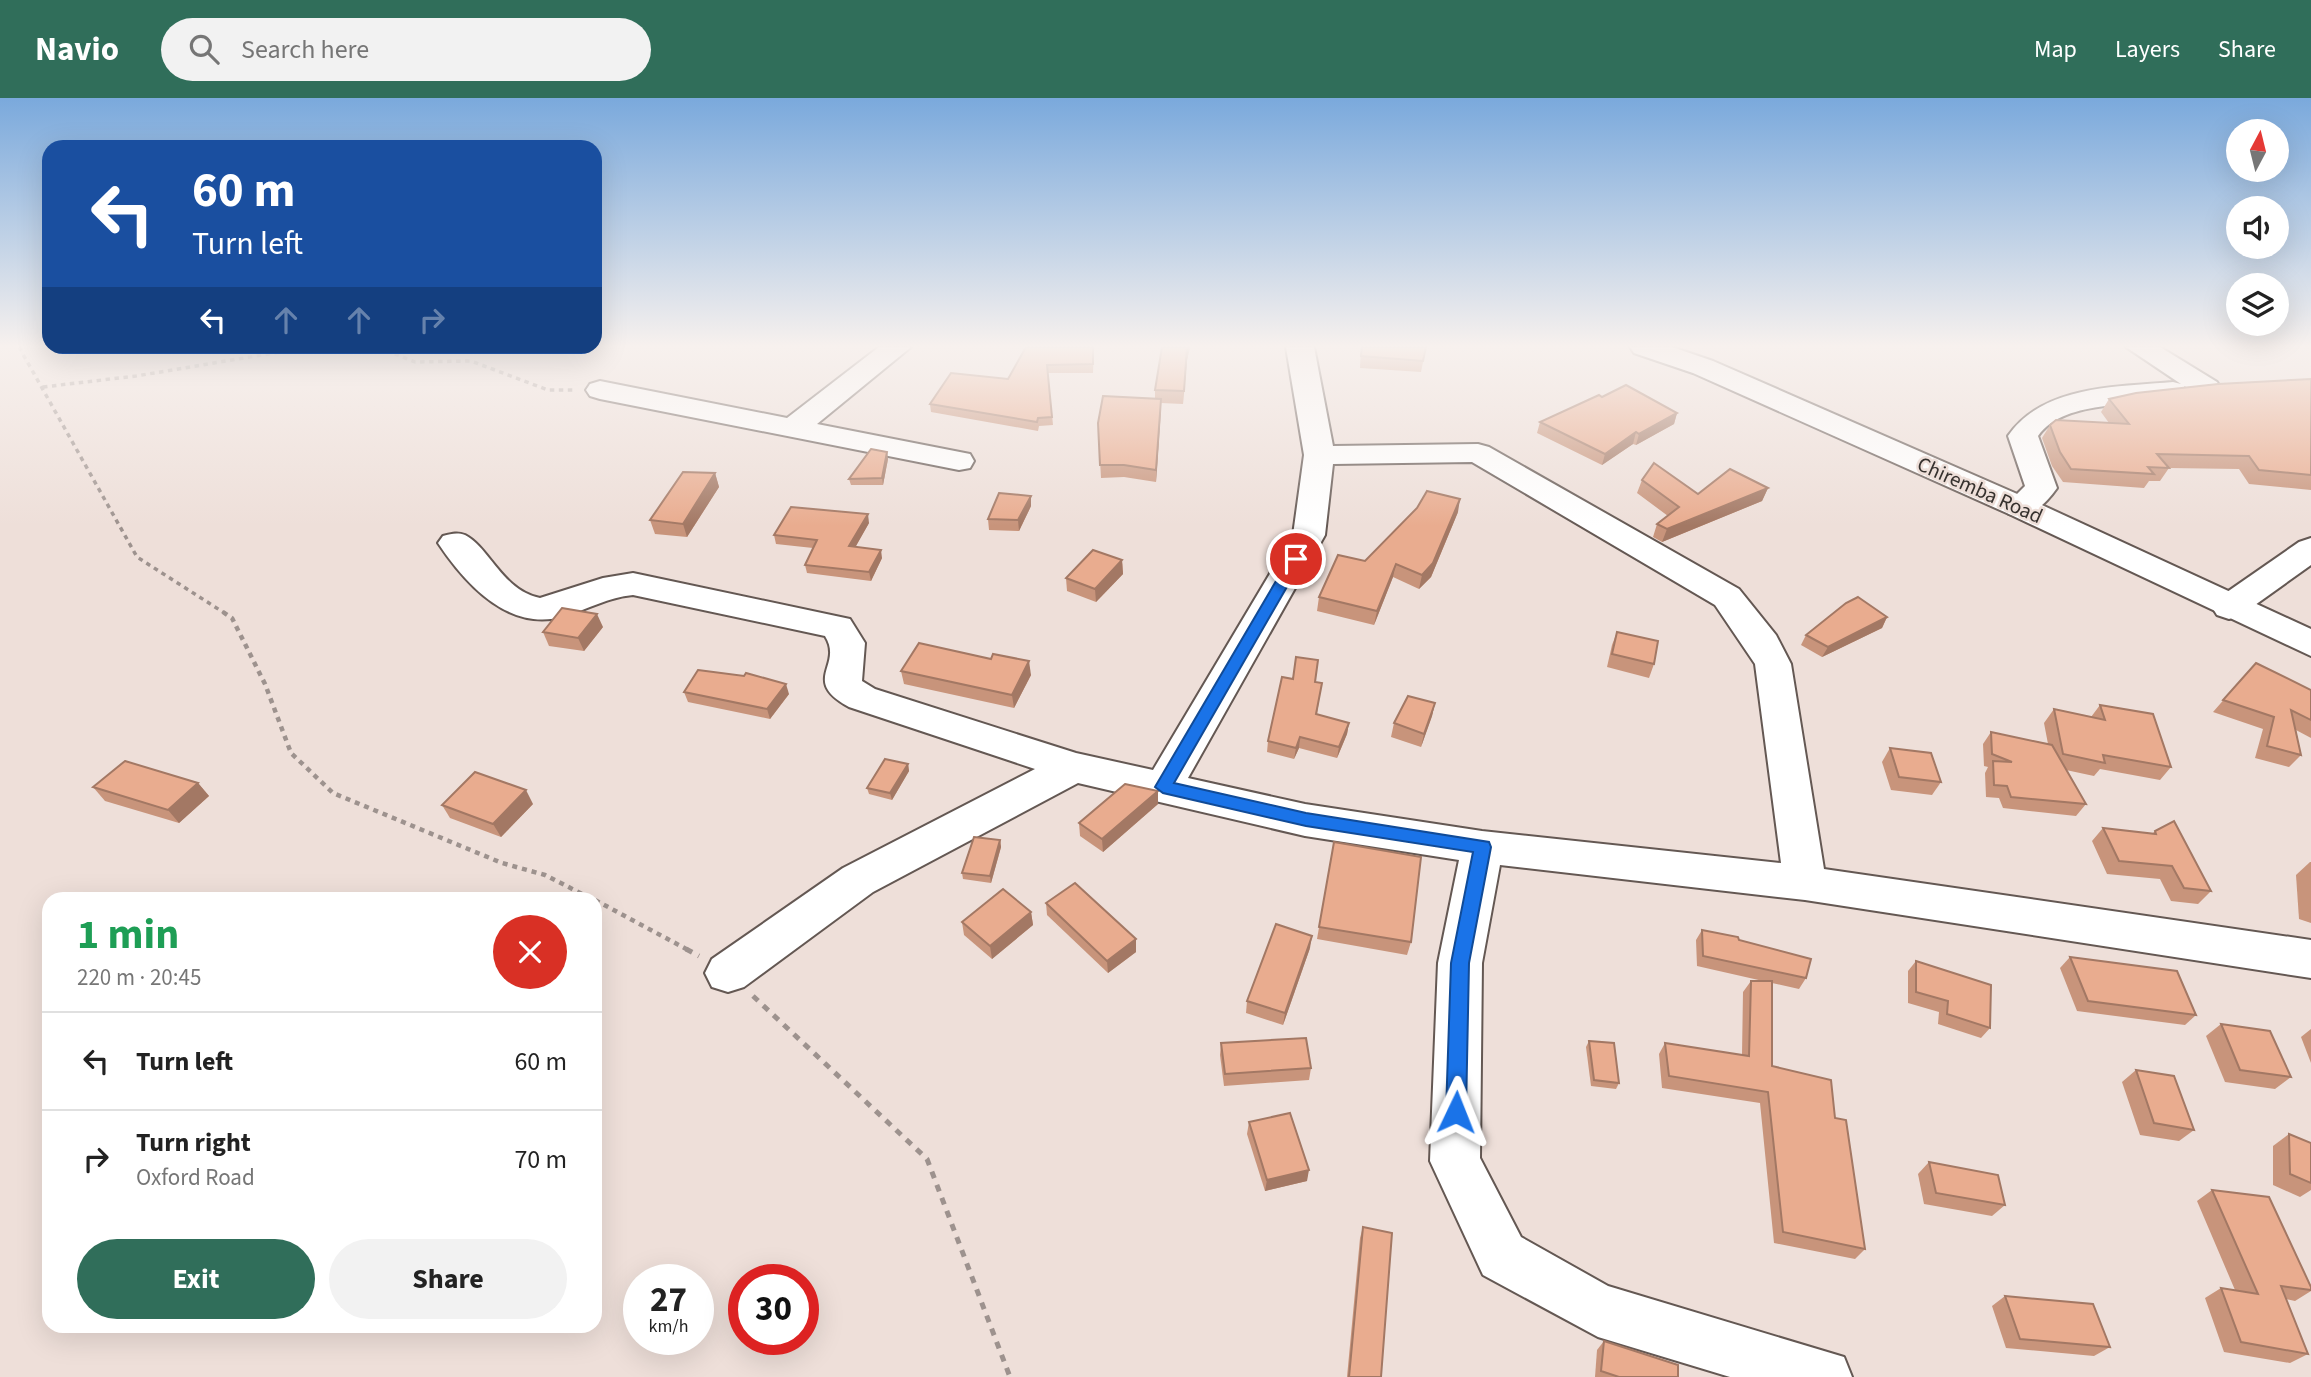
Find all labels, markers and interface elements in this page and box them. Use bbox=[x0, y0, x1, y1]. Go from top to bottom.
search box bbox=[161, 18, 651, 81]
text: Navio bbox=[35, 26, 119, 73]
icon: search bbox=[185, 30, 223, 68]
text: Search here bbox=[241, 31, 369, 68]
text: Map bbox=[2034, 32, 2077, 67]
text: Layers bbox=[2115, 32, 2180, 67]
text: Share bbox=[2218, 32, 2276, 67]
north arrow bbox=[2226, 119, 2289, 182]
map controls bbox=[2226, 119, 2289, 336]
text: 60 m bbox=[192, 156, 296, 226]
icon: left bbox=[77, 168, 168, 259]
button: sound bbox=[2226, 196, 2289, 259]
text: Turn left bbox=[192, 221, 303, 267]
button: layers bbox=[2226, 273, 2289, 336]
icon: left bbox=[194, 301, 232, 339]
icon: ahead bbox=[267, 301, 305, 339]
icon: ahead bbox=[340, 301, 378, 339]
icon: right bbox=[413, 301, 451, 339]
street label: Chiremba Road bbox=[1912, 449, 2048, 531]
pin bbox=[1266, 529, 1326, 589]
icon: arrive bbox=[1277, 540, 1315, 578]
text: 1 min bbox=[77, 905, 179, 965]
button: close bbox=[493, 915, 567, 989]
text: 220 m · 20:45 bbox=[77, 961, 201, 994]
icon: left bbox=[77, 1042, 115, 1080]
text: Turn left bbox=[136, 1043, 233, 1080]
text: 60 m bbox=[514, 1043, 567, 1080]
position arrow bbox=[1419, 1075, 1493, 1149]
text: Turn right bbox=[136, 1124, 251, 1161]
icon: right bbox=[77, 1140, 115, 1178]
text: 70 m bbox=[514, 1141, 567, 1178]
text: Oxford Road bbox=[136, 1161, 255, 1194]
button: Exit bbox=[77, 1239, 315, 1319]
button: Share bbox=[329, 1239, 567, 1319]
speed limit sign: 30 bbox=[728, 1264, 819, 1355]
text: 27 bbox=[650, 1275, 687, 1325]
text: km/h bbox=[649, 1314, 688, 1339]

